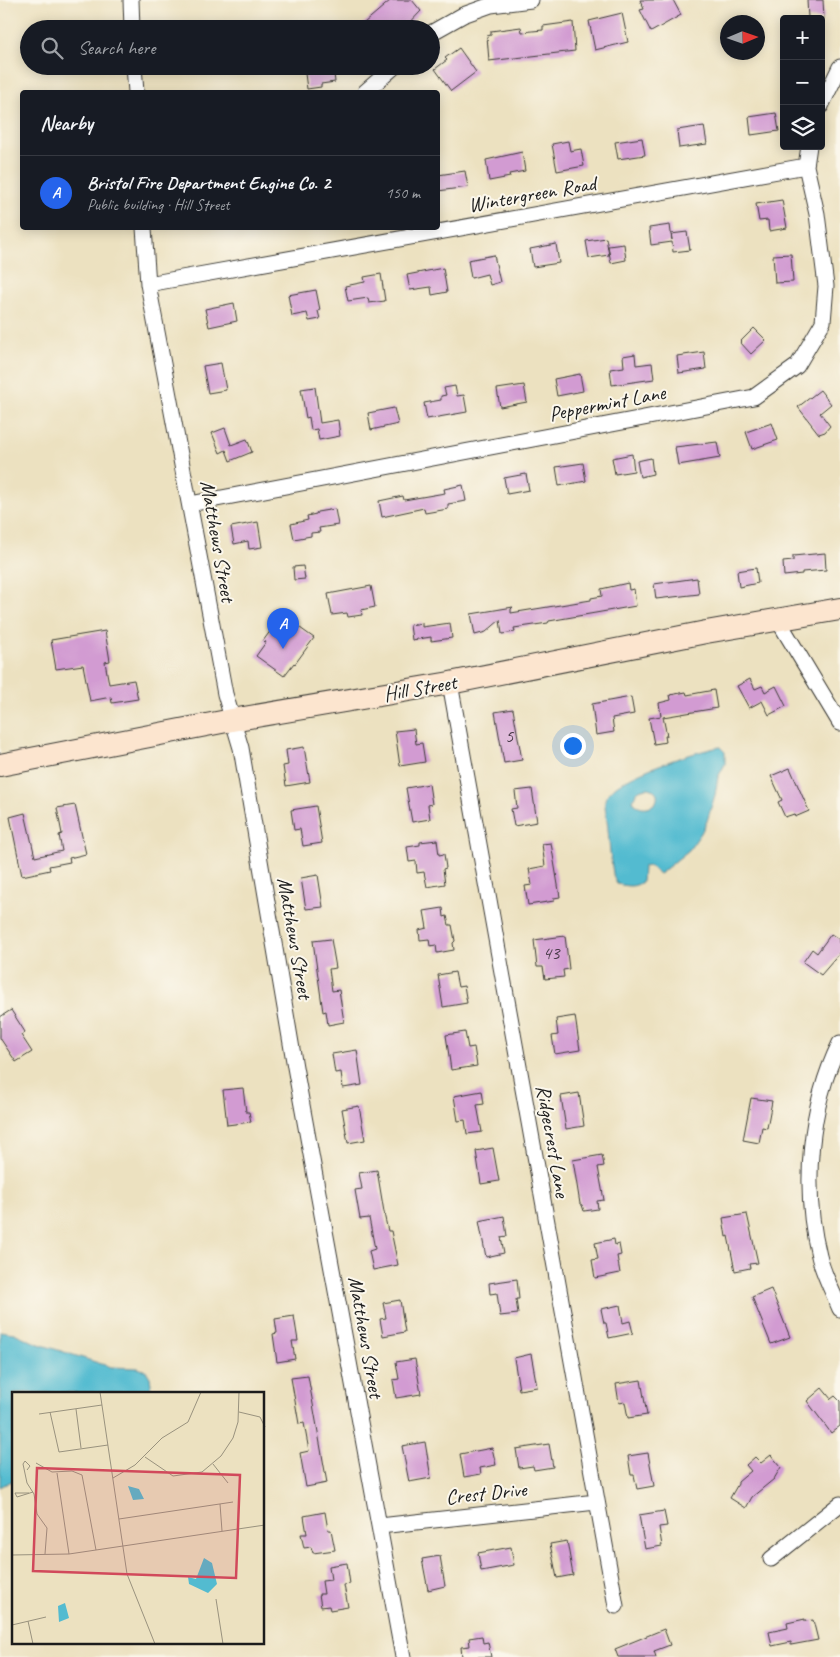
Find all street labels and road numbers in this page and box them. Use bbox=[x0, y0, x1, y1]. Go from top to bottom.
street label: Wintergreen Road bbox=[466, 169, 601, 218]
street label: Peppermint Lane bbox=[547, 379, 669, 427]
street label: Matthews Street bbox=[195, 478, 242, 606]
street label: Hill Street bbox=[382, 668, 460, 707]
street label: Matthews Street bbox=[272, 875, 319, 1003]
street label: Ridgecrest Lane bbox=[530, 1083, 576, 1200]
street label: Matthews Street bbox=[343, 1274, 390, 1402]
street label: Crest Drive bbox=[444, 1476, 529, 1510]

